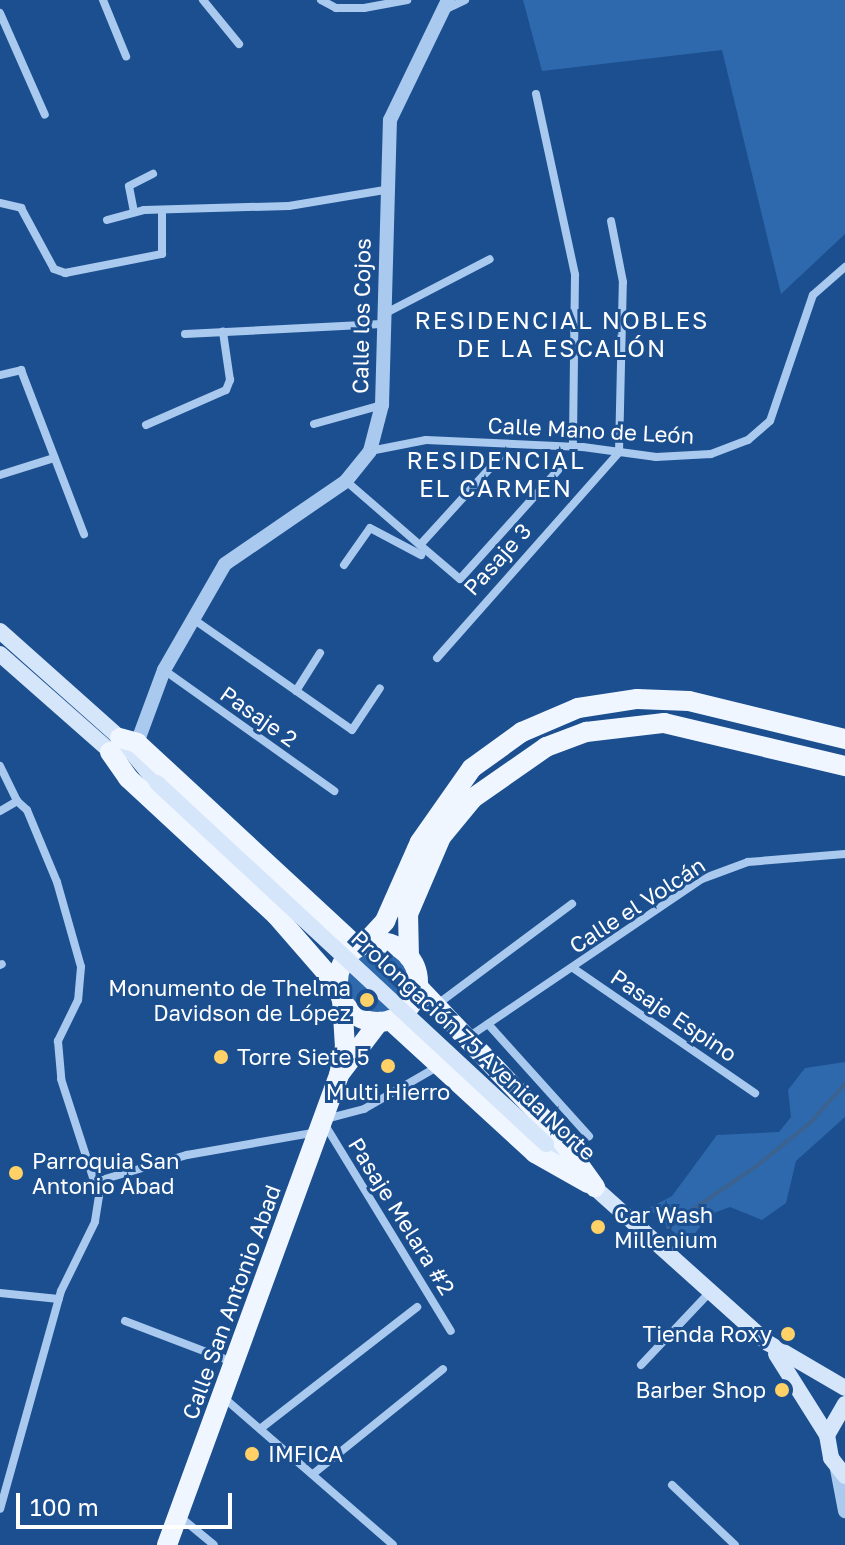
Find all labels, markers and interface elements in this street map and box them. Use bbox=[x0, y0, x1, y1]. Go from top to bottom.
street label: Calle los Cojos bbox=[346, 238, 376, 394]
district label: RESIDENCIAL NOBLES DE LA ESCALÓN bbox=[415, 306, 709, 362]
street label: Calle Mano de León bbox=[487, 411, 695, 449]
district label: RESIDENCIAL EL CARMEN bbox=[406, 446, 586, 502]
street label: Pasaje 3 bbox=[458, 518, 536, 600]
street label: Pasaje 2 bbox=[216, 680, 302, 752]
street label: Calle el Volcán bbox=[564, 851, 710, 959]
street label: Prolongación 75 Avenida Norte bbox=[346, 925, 602, 1165]
street label: Pasaje Espino bbox=[606, 963, 742, 1067]
place label: Monumento de Thelma Davidson de López bbox=[108, 974, 351, 1026]
marker: Monumento de Thelma Davidson de López bbox=[358, 991, 376, 1009]
place label: Torre Siete 5 bbox=[237, 1044, 370, 1070]
marker: Torre Siete 5 bbox=[212, 1048, 230, 1066]
marker: Multi Hierro bbox=[379, 1057, 397, 1075]
place label: Multi Hierro bbox=[326, 1079, 450, 1105]
street label: Pasaje Melara #2 bbox=[343, 1133, 461, 1299]
place label: Parroquia San Antonio Abad bbox=[32, 1147, 179, 1198]
marker: Parroquia San Antonio Abad bbox=[7, 1164, 25, 1182]
street label: Calle San Antonio Abad bbox=[176, 1181, 286, 1423]
place label: Car Wash Millenium bbox=[614, 1201, 718, 1252]
marker: Car Wash Millenium bbox=[589, 1218, 607, 1236]
place label: Tienda Roxy bbox=[643, 1321, 772, 1347]
marker: Tienda Roxy bbox=[779, 1325, 797, 1343]
place label: Barber Shop bbox=[636, 1377, 766, 1403]
marker: Barber Shop bbox=[773, 1381, 791, 1399]
place label: IMFICA bbox=[268, 1441, 343, 1467]
marker: IMFICA bbox=[243, 1445, 261, 1463]
scale bar bbox=[20, 1477, 236, 1527]
text: 100 m bbox=[30, 1492, 99, 1521]

